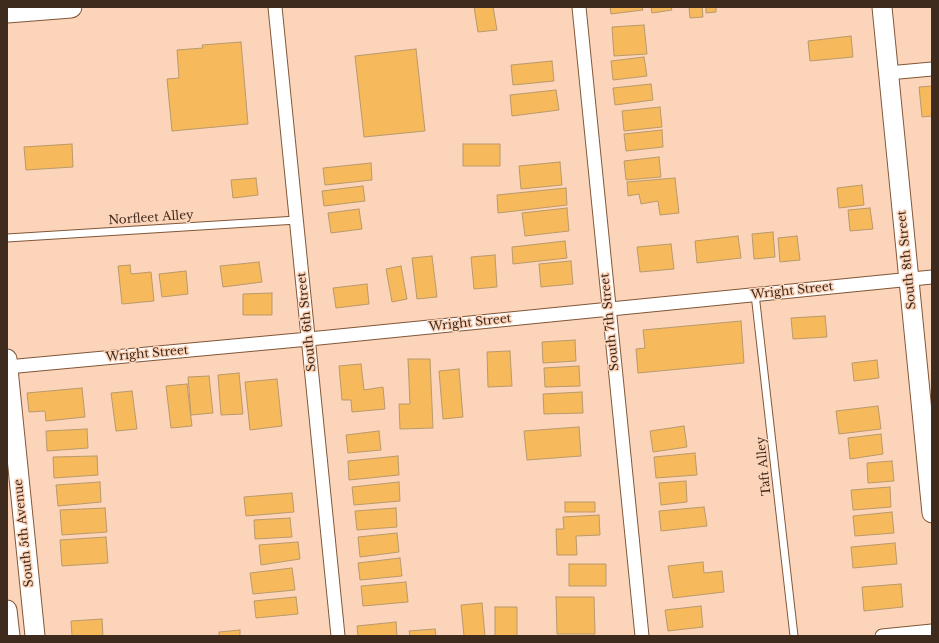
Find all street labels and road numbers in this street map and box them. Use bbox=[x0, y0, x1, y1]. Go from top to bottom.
street label: Norfleet Alley bbox=[108, 208, 194, 228]
street label: South 8th Street bbox=[895, 210, 919, 310]
street label: South 6th Street bbox=[295, 272, 319, 372]
street label: South 7th Street bbox=[598, 272, 622, 372]
street label: Wright Street bbox=[750, 280, 834, 302]
street label: Wright Street bbox=[428, 312, 512, 334]
street label: Wright Street bbox=[105, 343, 189, 365]
street label: Taft Alley bbox=[754, 436, 774, 496]
street label: South 5th Avenue bbox=[11, 478, 37, 588]

